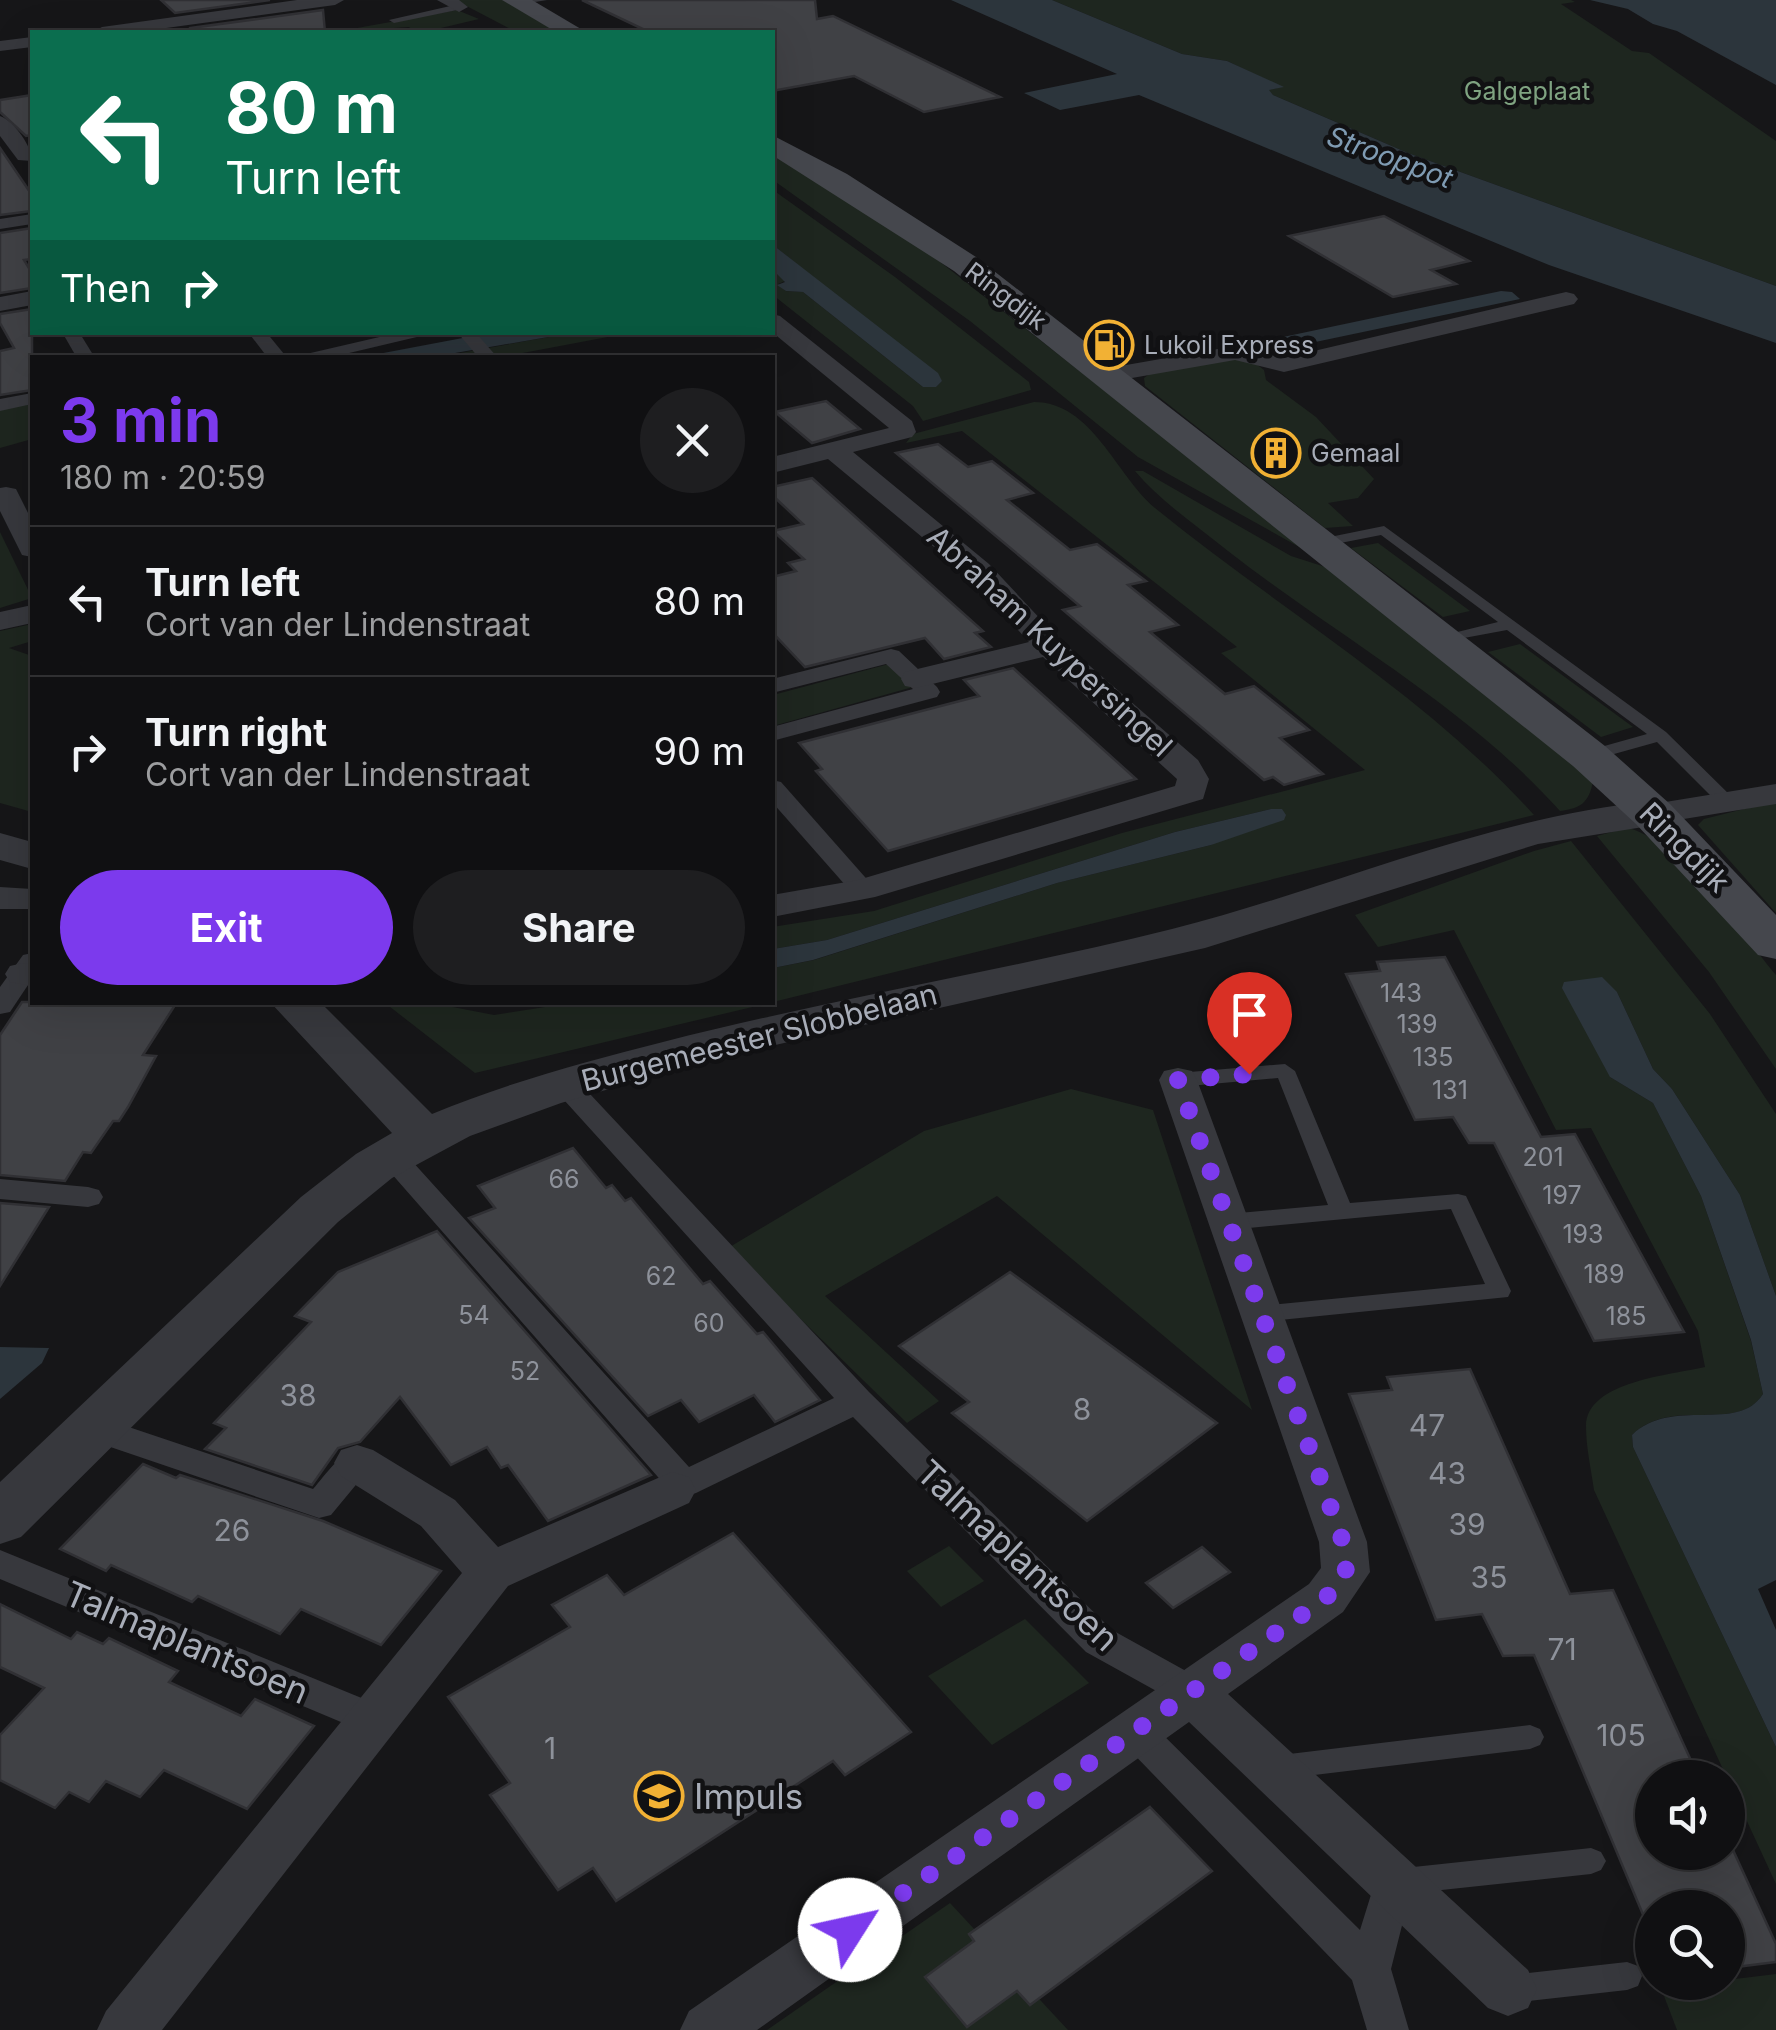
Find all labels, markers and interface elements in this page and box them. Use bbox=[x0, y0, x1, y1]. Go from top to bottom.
text: 80 m bbox=[225, 65, 398, 150]
icon: left bbox=[60, 70, 190, 200]
park label: Galgeplaat bbox=[1464, 76, 1590, 106]
water label: Strooppot bbox=[1323, 119, 1458, 196]
text: Turn left bbox=[225, 150, 401, 205]
street label: Ringdijk bbox=[960, 256, 1053, 336]
icon: right bbox=[172, 260, 227, 315]
text: Then bbox=[60, 265, 152, 311]
fuel station icon: Lukoil Express bbox=[1083, 319, 1135, 371]
place label: Lukoil Express bbox=[1144, 330, 1314, 360]
text: 3 min bbox=[60, 384, 221, 456]
button: close bbox=[640, 388, 745, 493]
building icon: Gemaal bbox=[1250, 427, 1302, 479]
place label: Gemaal bbox=[1311, 438, 1400, 468]
text: 180 m · 20:59 bbox=[60, 458, 265, 497]
street label: Abraham Kuypersingel bbox=[920, 518, 1180, 764]
text: Turn left bbox=[145, 559, 300, 605]
icon: left bbox=[60, 574, 115, 629]
text: 80 m bbox=[654, 578, 745, 624]
text: Cort van der Lindenstraat bbox=[145, 605, 530, 644]
text: Turn right bbox=[145, 709, 327, 755]
icon: right bbox=[60, 724, 115, 779]
text: 90 m bbox=[653, 728, 745, 774]
text: Cort van der Lindenstraat bbox=[145, 755, 530, 794]
street label: Ringdijk bbox=[1633, 795, 1738, 900]
button: Exit bbox=[60, 870, 393, 985]
button: Share bbox=[413, 870, 745, 985]
pin bbox=[1207, 972, 1292, 1075]
street label: Burgemeester Slobbelaan bbox=[577, 975, 941, 1099]
house number: 143 bbox=[1380, 978, 1422, 1008]
icon: arrive bbox=[1222, 987, 1277, 1042]
house number: 139 bbox=[1396, 1009, 1438, 1039]
house number: 135 bbox=[1413, 1042, 1453, 1072]
house number: 131 bbox=[1432, 1075, 1468, 1105]
house number: 201 bbox=[1522, 1142, 1564, 1172]
house number: 66 bbox=[548, 1164, 580, 1194]
house number: 197 bbox=[1542, 1180, 1582, 1210]
house number: 193 bbox=[1562, 1219, 1604, 1249]
house number: 189 bbox=[1583, 1259, 1625, 1289]
house number: 62 bbox=[646, 1261, 676, 1291]
house number: 54 bbox=[458, 1300, 490, 1330]
house number: 185 bbox=[1606, 1301, 1646, 1331]
house number: 60 bbox=[693, 1308, 725, 1338]
house number: 52 bbox=[510, 1356, 540, 1386]
house number: 38 bbox=[279, 1377, 317, 1413]
house number: 8 bbox=[1073, 1391, 1091, 1427]
house number: 47 bbox=[1409, 1407, 1445, 1443]
street label: Talmaplantsoen bbox=[908, 1451, 1128, 1659]
house number: 43 bbox=[1428, 1455, 1466, 1491]
house number: 39 bbox=[1448, 1506, 1486, 1542]
house number: 26 bbox=[214, 1512, 250, 1548]
house number: 35 bbox=[1471, 1559, 1507, 1595]
street label: Talmaplantsoen bbox=[59, 1572, 315, 1712]
house number: 71 bbox=[1547, 1631, 1577, 1667]
house number: 105 bbox=[1596, 1717, 1646, 1753]
house number: 1 bbox=[544, 1730, 556, 1766]
map controls bbox=[1635, 1760, 1745, 2000]
button: sound bbox=[1635, 1760, 1745, 1870]
school or university icon: Impuls bbox=[633, 1770, 685, 1822]
place label: Impuls bbox=[694, 1775, 803, 1817]
position arrow bbox=[798, 1878, 902, 1982]
button: search bbox=[1635, 1890, 1745, 2000]

